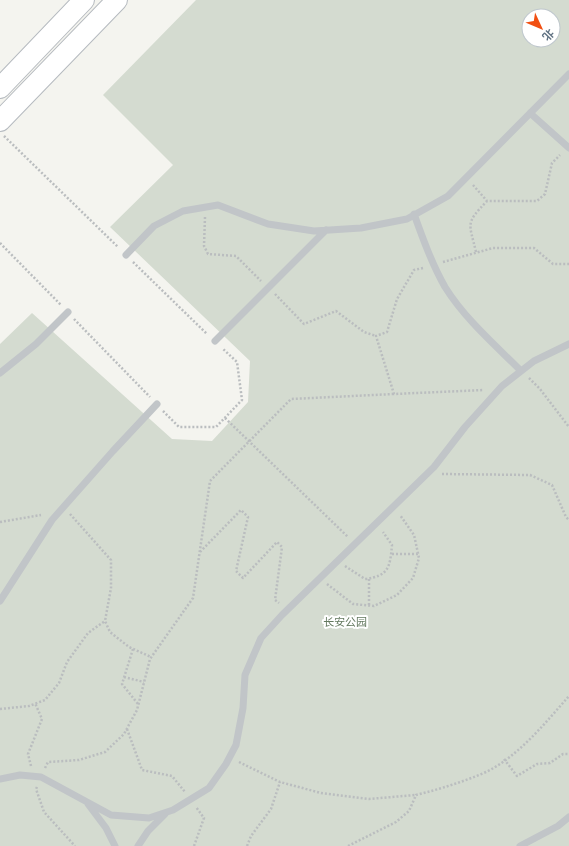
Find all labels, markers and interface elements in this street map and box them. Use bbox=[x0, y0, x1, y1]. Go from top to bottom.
north arrow bbox=[521, 8, 561, 48]
text: 北 bbox=[539, 26, 557, 44]
park label: 长安公园 bbox=[323, 615, 367, 629]

